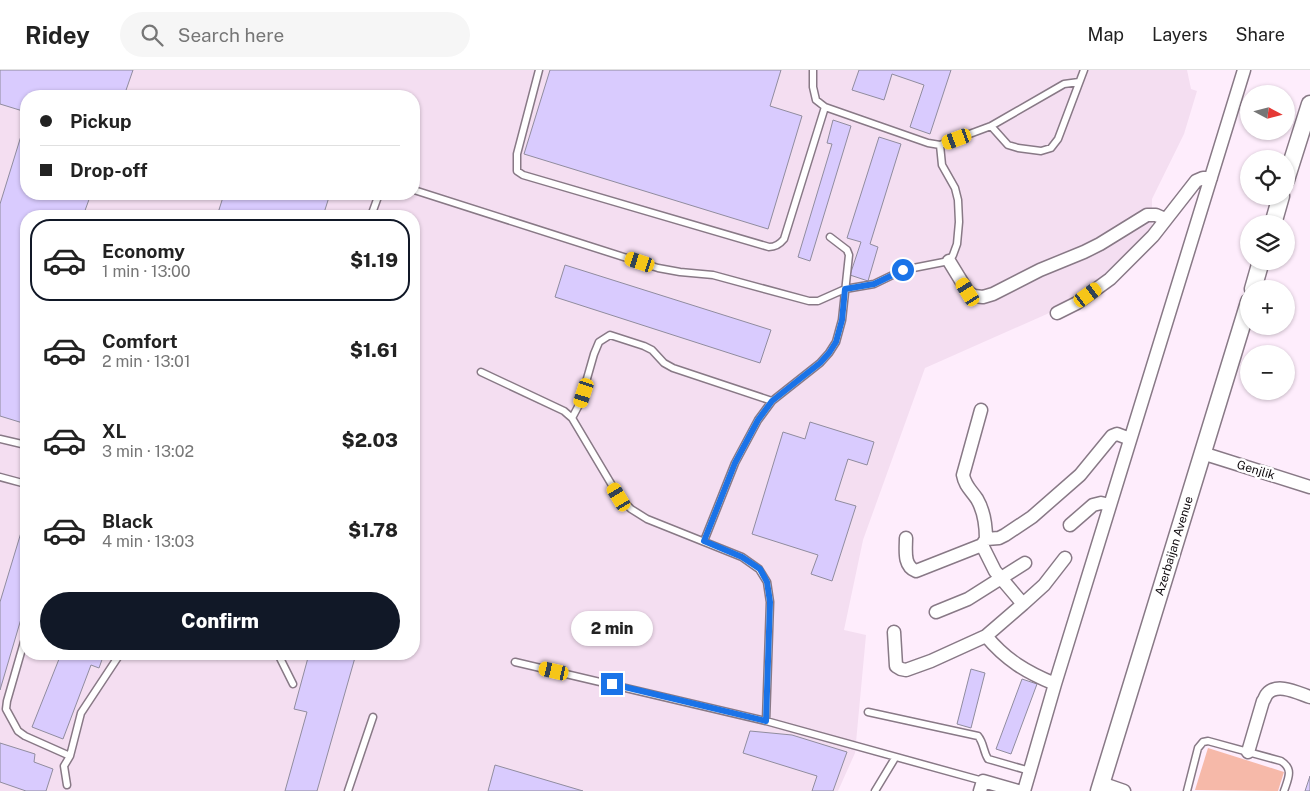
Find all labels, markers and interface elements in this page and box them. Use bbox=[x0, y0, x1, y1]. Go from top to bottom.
search box bbox=[120, 12, 470, 57]
text: Ridey bbox=[25, 21, 90, 49]
icon: search bbox=[138, 21, 166, 49]
text: Search here bbox=[178, 24, 284, 46]
text: Map bbox=[1088, 24, 1124, 45]
text: Layers bbox=[1152, 24, 1208, 45]
text: Share bbox=[1236, 24, 1285, 45]
north arrow bbox=[1240, 85, 1295, 140]
map controls bbox=[1240, 85, 1295, 400]
text: Pickup bbox=[70, 110, 132, 132]
car bbox=[940, 127, 973, 151]
button: locate bbox=[1240, 150, 1295, 205]
text: Drop-off bbox=[70, 159, 147, 181]
button: layers bbox=[1240, 215, 1295, 270]
icon: car bbox=[42, 238, 87, 283]
text: Economy bbox=[102, 240, 185, 262]
text: $1.19 bbox=[350, 249, 398, 271]
car bbox=[623, 250, 656, 274]
route start bbox=[892, 259, 914, 281]
text: 1 min · 13:00 bbox=[102, 262, 191, 281]
car bbox=[953, 275, 982, 309]
car bbox=[1071, 280, 1104, 310]
button: + bbox=[1240, 280, 1295, 335]
icon: car bbox=[42, 328, 87, 373]
text: Comfort bbox=[102, 330, 178, 352]
text: $1.61 bbox=[350, 339, 398, 361]
button: − bbox=[1240, 345, 1295, 400]
text: 2 min · 13:01 bbox=[102, 352, 190, 371]
car bbox=[572, 376, 595, 410]
icon: car bbox=[42, 418, 87, 463]
text: XL bbox=[102, 420, 127, 442]
text: $2.03 bbox=[342, 429, 398, 451]
text: 3 min · 13:02 bbox=[102, 442, 194, 461]
street label: Genjlik bbox=[1235, 458, 1277, 482]
car bbox=[604, 480, 633, 514]
street label: Azerbaijan Avenue bbox=[1152, 494, 1196, 597]
icon: car bbox=[42, 508, 87, 553]
text: Black bbox=[102, 510, 153, 532]
text: $1.78 bbox=[348, 519, 398, 541]
text: 4 min · 13:03 bbox=[102, 532, 194, 551]
button: Confirm bbox=[40, 592, 400, 650]
callout: 2 min bbox=[571, 612, 653, 646]
text: 2 min bbox=[591, 619, 633, 638]
car bbox=[537, 660, 570, 682]
route end bbox=[601, 673, 623, 695]

